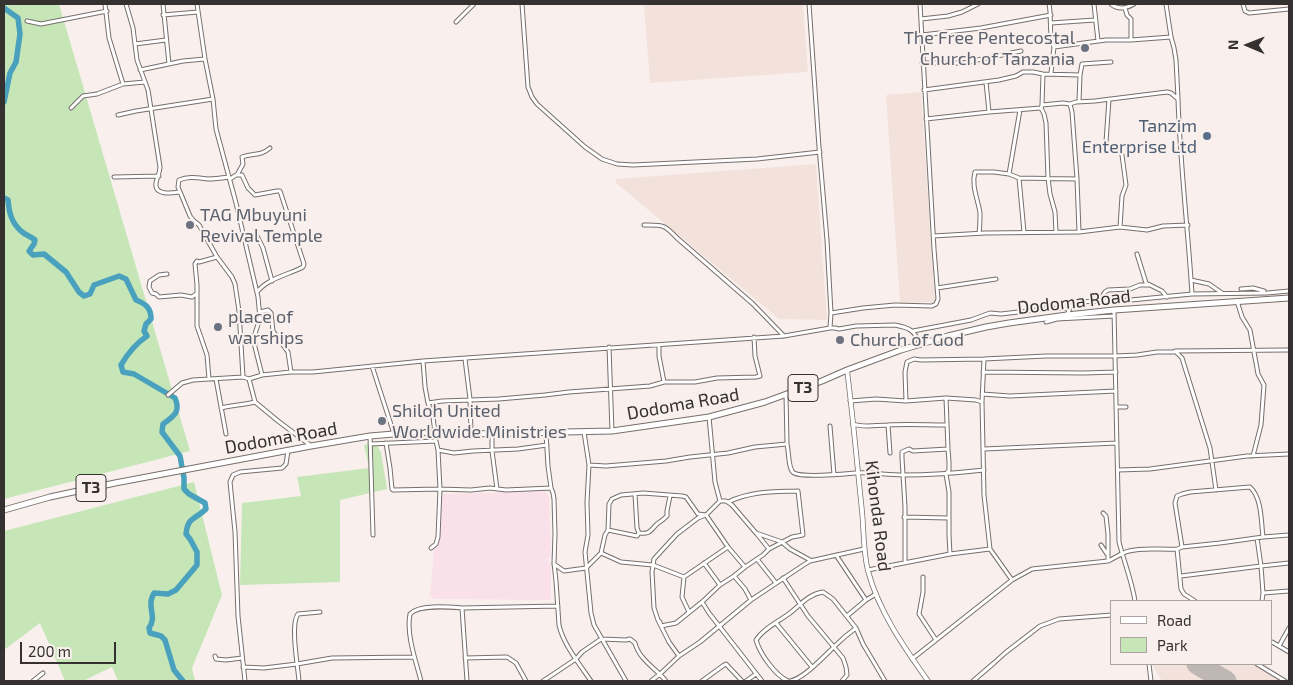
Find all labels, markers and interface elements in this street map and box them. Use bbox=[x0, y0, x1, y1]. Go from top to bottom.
north arrow bbox=[1223, 20, 1273, 70]
place label: The Free Pentecostal Church of Tanzania bbox=[903, 27, 1075, 70]
text: N bbox=[1224, 40, 1241, 50]
marker: The Free Pentecostal Church of Tanzania bbox=[1079, 42, 1091, 54]
place label: Tanzim Enterprise Ltd bbox=[1082, 115, 1197, 158]
marker: Tanzim Enterprise Ltd bbox=[1201, 130, 1213, 142]
place label: TAG Mbuyuni Revival Temple bbox=[200, 204, 323, 246]
marker: TAG Mbuyuni Revival Temple bbox=[184, 219, 196, 231]
street label: Dodoma Road bbox=[1016, 285, 1132, 319]
place label: place of warships bbox=[228, 306, 304, 348]
marker: place of warships bbox=[212, 321, 224, 333]
place label: Church of God bbox=[850, 329, 964, 351]
marker: Church of God bbox=[834, 334, 846, 346]
road number: T3 bbox=[788, 374, 818, 402]
street label: Dodoma Road bbox=[625, 383, 741, 425]
place label: Shiloh United Worldwide Ministries bbox=[392, 400, 567, 442]
marker: Shiloh United Worldwide Ministries bbox=[376, 415, 388, 427]
street label: Dodoma Road bbox=[223, 417, 339, 459]
street label: Kihonda Road bbox=[860, 459, 896, 573]
road number: T3 bbox=[76, 474, 106, 502]
legend bbox=[1110, 600, 1273, 665]
text: Road bbox=[1157, 611, 1192, 629]
scale bar bbox=[22, 632, 119, 664]
text: Park bbox=[1157, 636, 1188, 654]
text: 200 m bbox=[28, 642, 71, 660]

